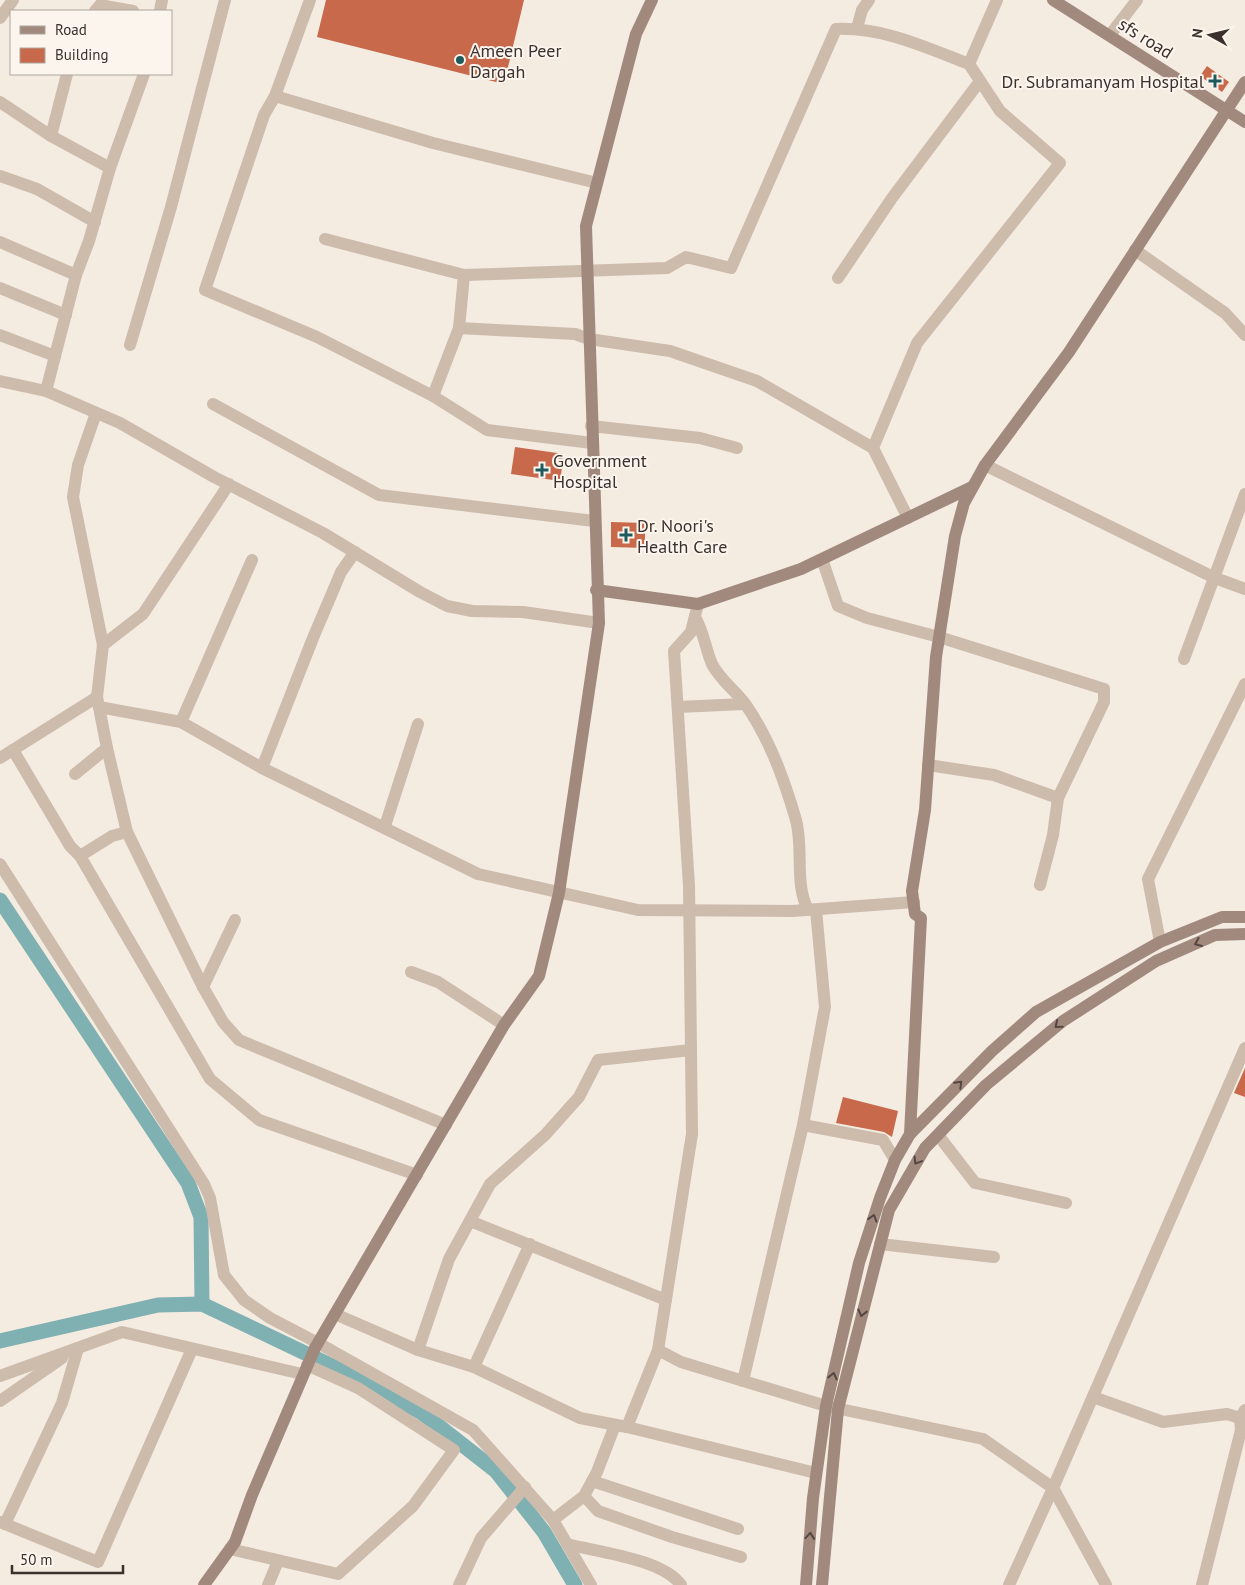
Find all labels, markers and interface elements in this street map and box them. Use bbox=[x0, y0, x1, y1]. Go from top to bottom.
legend bbox=[10, 10, 172, 75]
north arrow bbox=[1185, 10, 1235, 60]
street label: sfs road bbox=[1114, 12, 1178, 64]
text: Road bbox=[55, 20, 87, 39]
text: N bbox=[1188, 27, 1207, 39]
place label: Ameen Peer Dargah bbox=[470, 39, 562, 83]
text: Building bbox=[55, 45, 109, 64]
marker: Ameen Peer Dargah bbox=[454, 54, 466, 66]
place label: Dr. Subramanyam Hospital bbox=[1002, 70, 1205, 93]
marker: Dr. Subramanyam Hospital bbox=[1208, 74, 1222, 88]
place label: Government Hospital bbox=[553, 449, 647, 493]
marker: Government Hospital bbox=[535, 463, 549, 477]
place label: Dr. Noori's Health Care bbox=[637, 514, 727, 558]
marker: Dr. Noori's Health Care bbox=[619, 528, 633, 542]
one-way arrow bbox=[1194, 936, 1203, 947]
one-way arrow bbox=[1055, 1019, 1064, 1028]
one-way arrow bbox=[953, 1081, 962, 1090]
one-way arrow bbox=[913, 1156, 923, 1165]
one-way arrow bbox=[867, 1215, 877, 1223]
one-way arrow bbox=[857, 1308, 868, 1317]
one-way arrow bbox=[827, 1371, 838, 1380]
one-way arrow bbox=[804, 1532, 815, 1540]
scale bar bbox=[12, 1542, 124, 1574]
text: 50 m bbox=[20, 1550, 53, 1569]

